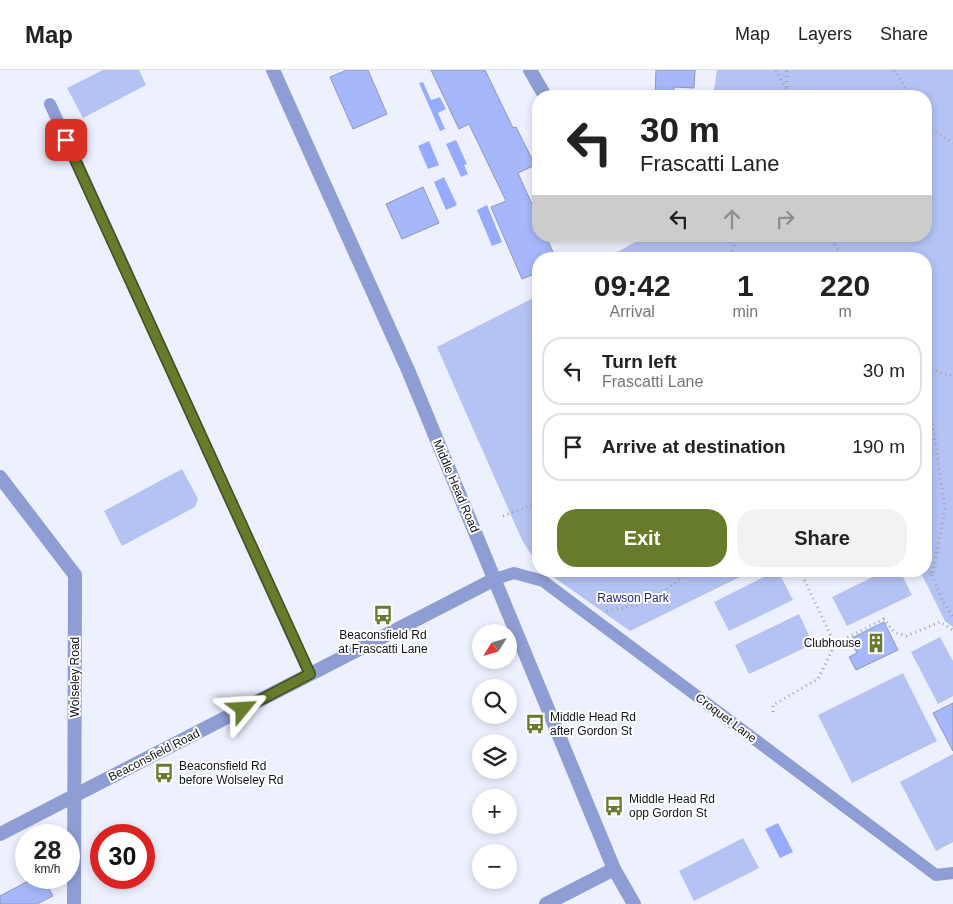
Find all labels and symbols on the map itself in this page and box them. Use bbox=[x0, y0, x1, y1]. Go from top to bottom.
pin bbox=[45, 119, 87, 161]
street label: Middle Head Road bbox=[430, 438, 482, 534]
park label: Rawson Park bbox=[597, 591, 670, 605]
bus stop icon: Beaconsfield Rd at Frascatti Lane bbox=[372, 604, 394, 626]
north arrow bbox=[472, 624, 518, 669]
place label: Beaconsfield Rd at Frascatti Lane bbox=[338, 628, 428, 656]
building icon: Clubhouse bbox=[865, 632, 887, 654]
place label: Clubhouse bbox=[804, 636, 861, 650]
street label: Wolseley Road bbox=[68, 637, 82, 717]
position arrow bbox=[216, 682, 268, 734]
street label: Croquet Lane bbox=[693, 691, 760, 746]
place label: Middle Head Rd after Gordon St bbox=[550, 710, 636, 738]
bus stop icon: Middle Head Rd after Gordon St bbox=[524, 713, 546, 735]
street label: Beaconsfield Road bbox=[106, 726, 202, 784]
place label: Beaconsfield Rd before Wolseley Rd bbox=[179, 759, 284, 787]
bus stop icon: Beaconsfield Rd before Wolseley Rd bbox=[153, 762, 175, 784]
place label: Middle Head Rd opp Gordon St bbox=[629, 792, 715, 820]
bus stop icon: Middle Head Rd opp Gordon St bbox=[603, 795, 625, 817]
speed limit sign: 30 bbox=[90, 824, 155, 889]

